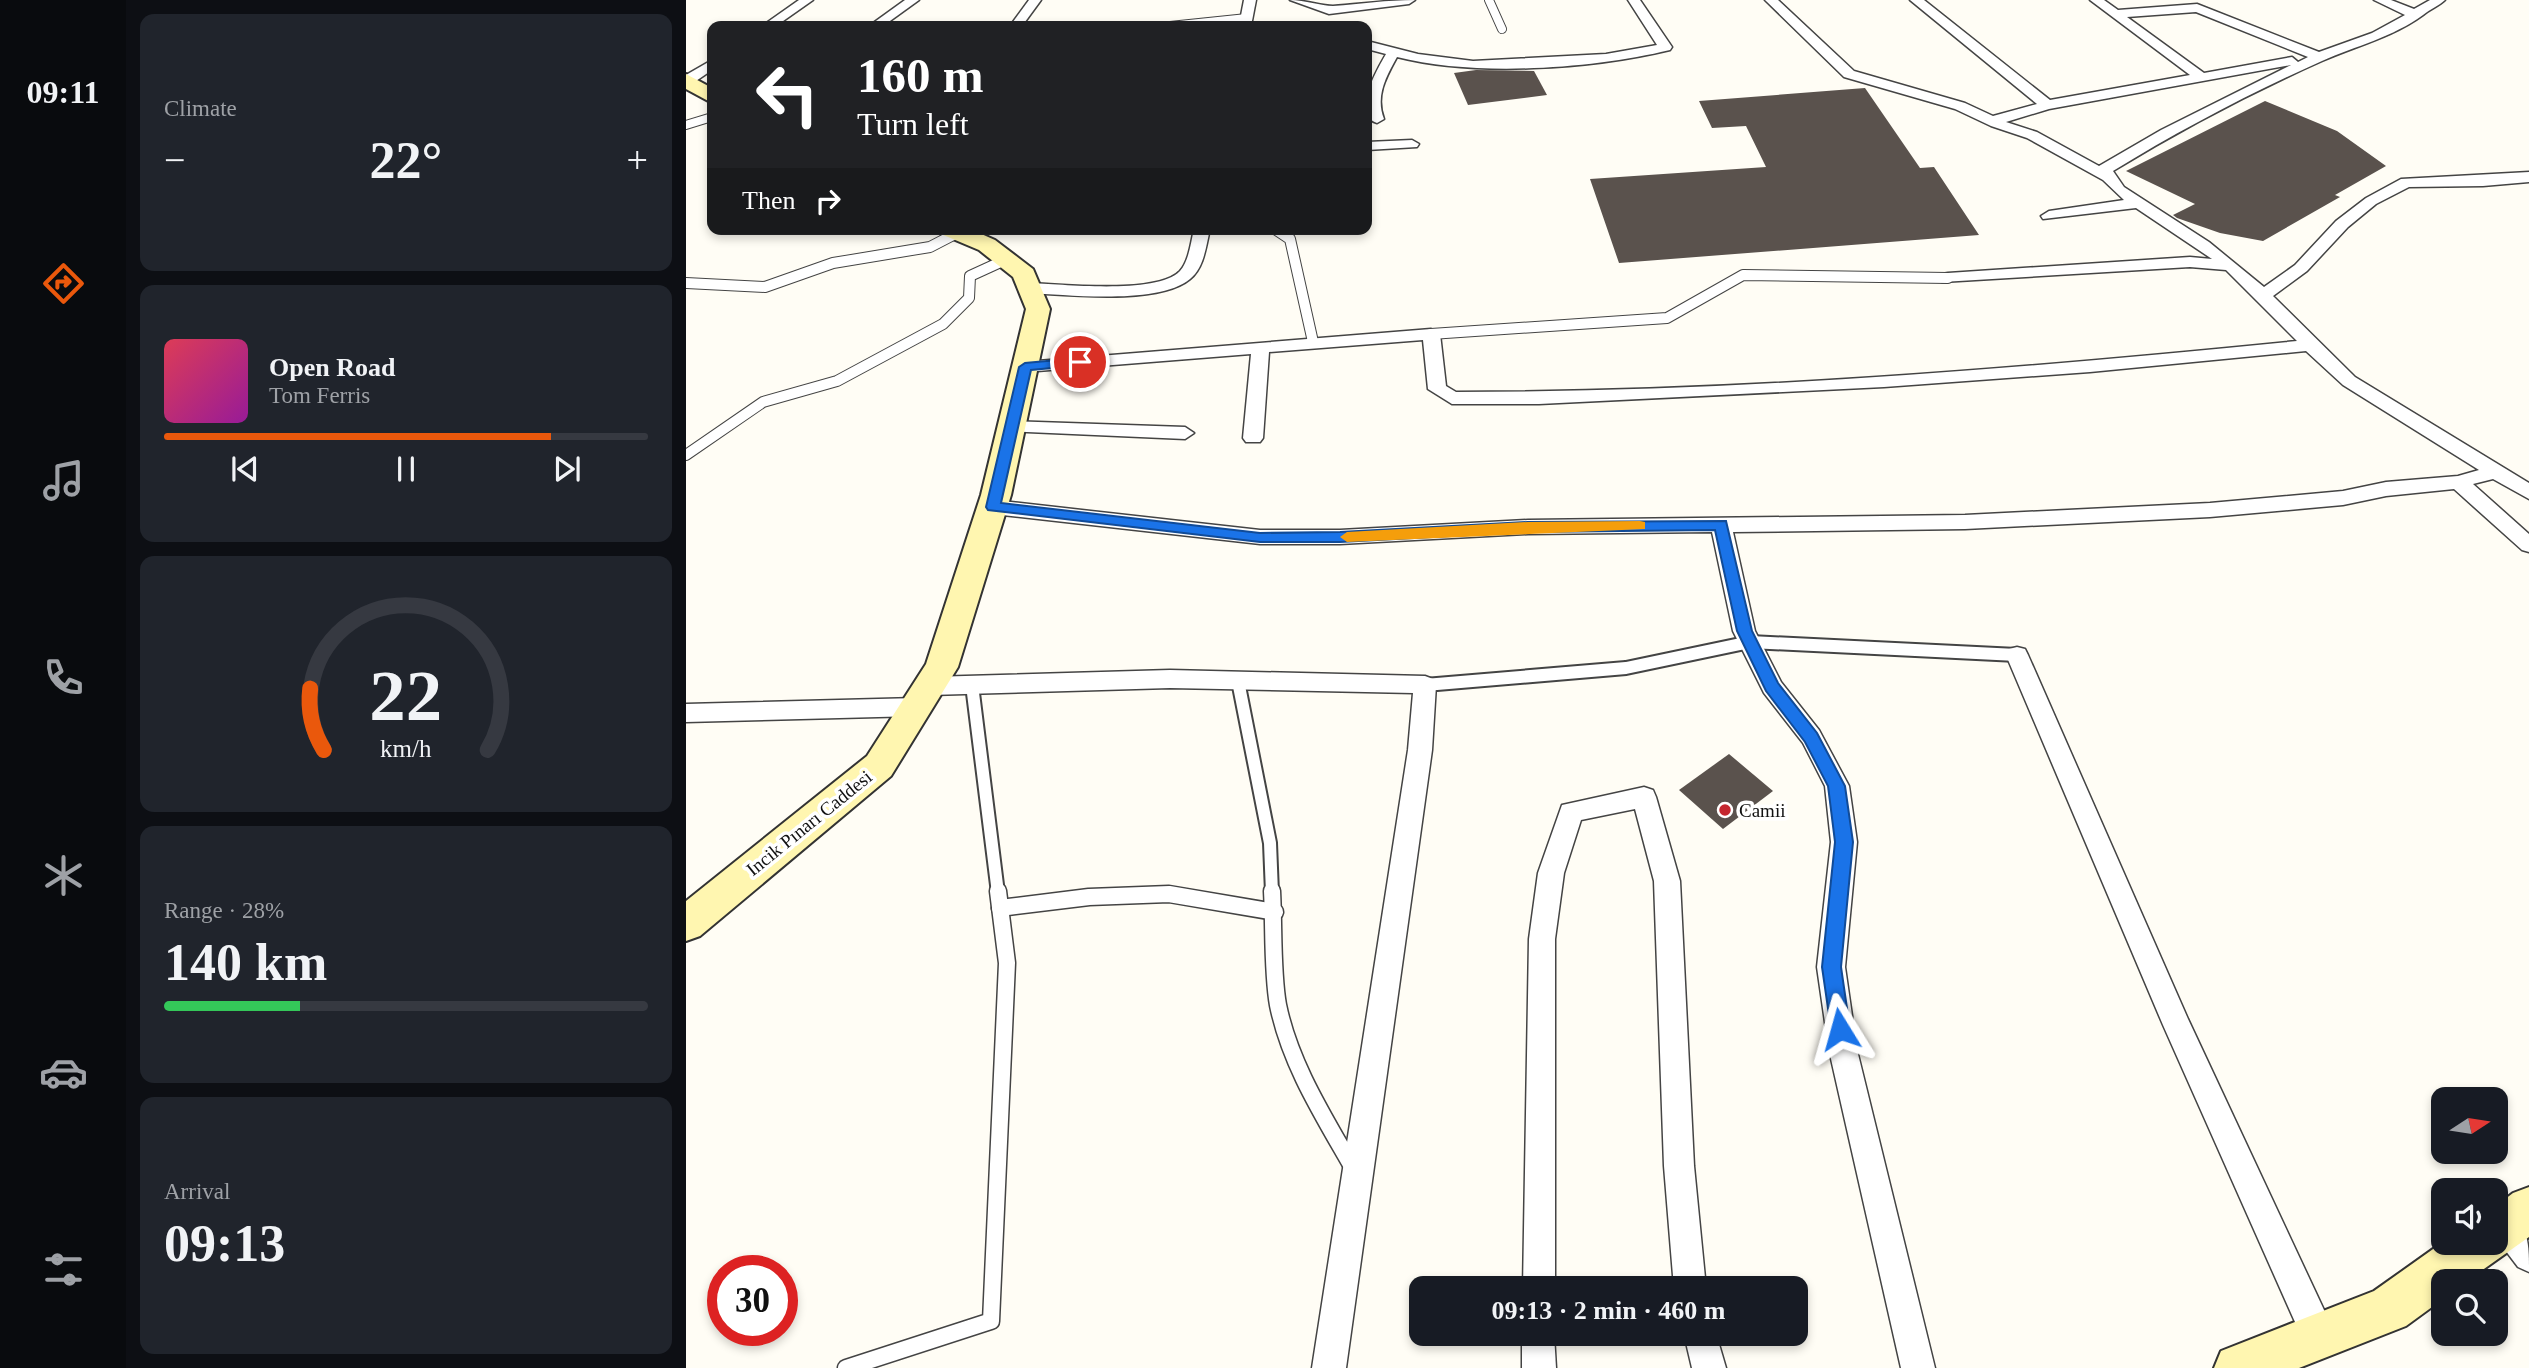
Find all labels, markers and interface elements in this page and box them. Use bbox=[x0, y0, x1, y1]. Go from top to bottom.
text: 160 m bbox=[857, 48, 984, 103]
icon: left bbox=[742, 49, 833, 140]
text: 09:11 bbox=[27, 74, 99, 110]
text: Climate bbox=[164, 96, 237, 121]
text: Turn left bbox=[857, 106, 969, 142]
text: 22° bbox=[370, 132, 442, 189]
text: − bbox=[164, 139, 185, 181]
text: + bbox=[627, 139, 648, 181]
icon: right bbox=[809, 182, 847, 220]
text: Then bbox=[742, 186, 795, 215]
icon: directions bbox=[39, 259, 88, 308]
pin bbox=[1050, 332, 1110, 392]
icon: arrive bbox=[1061, 343, 1099, 381]
text: Open Road bbox=[269, 353, 395, 382]
text: Tom Ferris bbox=[269, 383, 370, 408]
icon: previous bbox=[226, 450, 264, 488]
icon: pause bbox=[387, 450, 425, 488]
icon: next bbox=[548, 450, 586, 488]
icon: music bbox=[39, 456, 88, 505]
icon: phone bbox=[39, 653, 88, 702]
text: 22 bbox=[370, 655, 442, 736]
text: km/h bbox=[380, 735, 432, 762]
street label: Incik Pınarı Caddesi bbox=[742, 766, 876, 880]
place label: Camii bbox=[1739, 800, 1785, 821]
marker: Camii bbox=[1717, 802, 1733, 818]
icon: climate bbox=[39, 851, 88, 900]
text: Range · 28% bbox=[164, 898, 284, 923]
text: 140 km bbox=[164, 934, 327, 991]
position arrow bbox=[1803, 992, 1877, 1066]
icon: car bbox=[39, 1048, 88, 1097]
north arrow bbox=[2431, 1087, 2508, 1164]
map controls bbox=[2431, 1087, 2508, 1346]
button: sound bbox=[2431, 1178, 2508, 1255]
text: Arrival bbox=[164, 1179, 230, 1204]
text: 09:13 bbox=[164, 1215, 285, 1272]
icon: filters bbox=[39, 1245, 88, 1294]
speed limit sign: 30 bbox=[707, 1255, 798, 1346]
button: search bbox=[2431, 1269, 2508, 1346]
text: 09:13 · 2 min · 460 m bbox=[1492, 1296, 1726, 1325]

